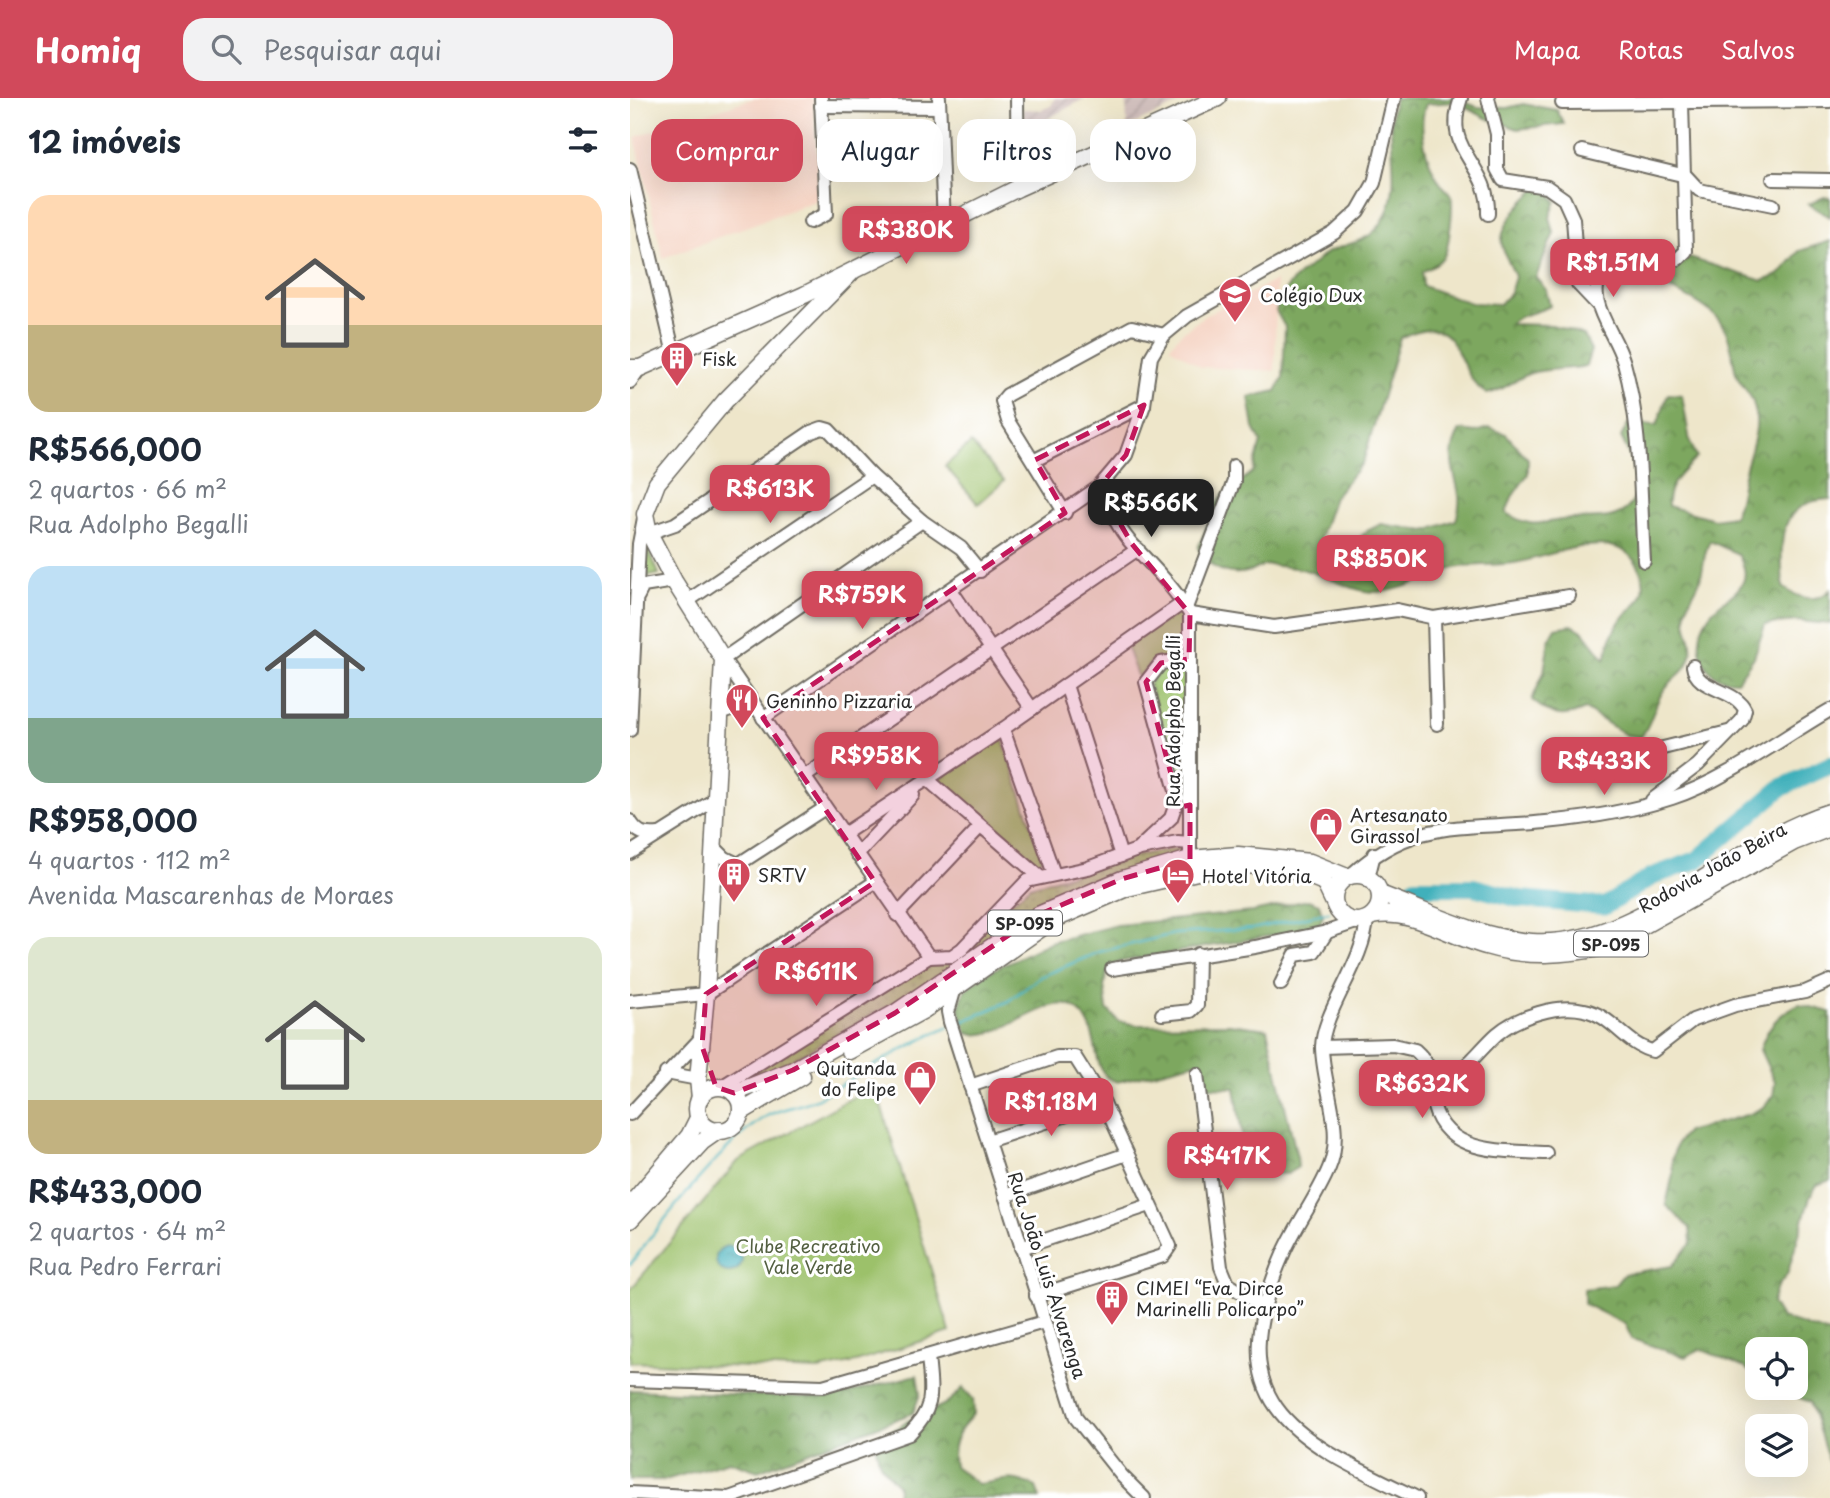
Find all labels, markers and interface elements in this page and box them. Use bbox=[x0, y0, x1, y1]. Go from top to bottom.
search box bbox=[183, 18, 673, 81]
text: Homiq bbox=[35, 24, 141, 74]
icon: search bbox=[207, 30, 245, 68]
text: Pesquisar aqui bbox=[263, 30, 442, 69]
text: Mapa bbox=[1514, 31, 1580, 67]
text: Rotas bbox=[1618, 31, 1683, 67]
text: Salvos bbox=[1721, 31, 1795, 67]
text: 12 imóveis bbox=[28, 118, 181, 163]
chip: Comprar bbox=[651, 119, 803, 182]
chip: Alugar bbox=[817, 119, 943, 182]
chip: Filtros bbox=[957, 119, 1076, 182]
chip: Novo bbox=[1090, 119, 1196, 182]
icon: filters bbox=[564, 121, 602, 159]
pin: R$380K bbox=[849, 206, 963, 266]
text: R$380K bbox=[858, 211, 954, 246]
icon: home bbox=[252, 240, 378, 366]
pin: R$1.51M bbox=[1548, 240, 1678, 299]
text: R$1.51M bbox=[1566, 244, 1660, 279]
school or university icon: Colégio Dux bbox=[1216, 275, 1254, 324]
place label: Colégio Dux bbox=[1260, 281, 1362, 308]
building icon: Fisk bbox=[658, 339, 696, 388]
place label: Fisk bbox=[702, 345, 737, 372]
text: R$566,000 bbox=[28, 426, 202, 471]
pin: R$613K bbox=[713, 466, 827, 525]
text: R$613K bbox=[726, 470, 814, 505]
text: 2 quartos · 66 m² bbox=[28, 471, 227, 506]
pin: R$566K bbox=[1094, 480, 1208, 539]
text: R$566K bbox=[1104, 484, 1198, 519]
text: Rua Adolpho Begalli bbox=[28, 506, 249, 541]
pin: R$850K bbox=[1323, 536, 1437, 595]
text: R$850K bbox=[1333, 540, 1427, 575]
pin: R$759K bbox=[805, 572, 919, 631]
text: R$759K bbox=[818, 576, 906, 611]
icon: home bbox=[252, 611, 378, 737]
street label: Rua Adolpho Begalli bbox=[1159, 635, 1186, 807]
restaurant icon: Geninho Pizzaria bbox=[723, 681, 761, 730]
place label: Geninho Pizzaria bbox=[766, 687, 913, 714]
pin: R$958K bbox=[819, 732, 933, 792]
text: R$958K bbox=[830, 737, 922, 772]
pin: R$433K bbox=[1547, 738, 1661, 797]
text: R$433K bbox=[1557, 742, 1651, 777]
text: R$958,000 bbox=[28, 797, 198, 842]
place label: Artesanato Girassol bbox=[1350, 801, 1448, 849]
shop icon: Artesanato Girassol bbox=[1307, 805, 1345, 854]
street label: Rodovia João Beira bbox=[1633, 815, 1792, 919]
text: 4 quartos · 112 m² bbox=[28, 842, 231, 877]
building icon: SRTV bbox=[715, 855, 753, 904]
hotel icon: Hotel Vitória bbox=[1159, 856, 1197, 905]
place label: SRTV bbox=[758, 861, 806, 888]
place label: Hotel Vitória bbox=[1202, 862, 1312, 889]
text: Avenida Mascarenhas de Moraes bbox=[28, 877, 394, 912]
road number: SP-095 bbox=[988, 910, 1062, 936]
road number: SP-095 bbox=[1574, 932, 1648, 957]
pin: R$611K bbox=[759, 948, 873, 1008]
text: R$611K bbox=[774, 953, 858, 988]
icon: home bbox=[252, 982, 378, 1108]
place label: Quitanda do Felipe bbox=[816, 1054, 896, 1102]
shop icon: Quitanda do Felipe bbox=[901, 1058, 939, 1107]
pin: R$632K bbox=[1365, 1060, 1479, 1120]
text: R$632K bbox=[1375, 1065, 1469, 1100]
pin: R$1.18M bbox=[986, 1079, 1116, 1138]
text: R$1.18M bbox=[1004, 1083, 1098, 1118]
pin: R$417K bbox=[1170, 1132, 1284, 1192]
text: R$417K bbox=[1183, 1137, 1271, 1172]
text: R$433,000 bbox=[28, 1168, 202, 1213]
street label: Rua João Luis Alvarenga bbox=[1002, 1168, 1094, 1383]
text: 2 quartos · 64 m² bbox=[28, 1213, 226, 1248]
park label: Clube Recreativo Vale Verde bbox=[736, 1232, 880, 1280]
text: Rua Pedro Ferrari bbox=[28, 1248, 222, 1283]
place label: CIMEI “Eva Dirce Marinelli Policarpo” bbox=[1136, 1274, 1304, 1322]
building icon: CIMEI “Eva Dirce Marinelli Policarpo” bbox=[1093, 1278, 1131, 1327]
map controls bbox=[1745, 1337, 1808, 1477]
button: locate bbox=[1745, 1337, 1808, 1400]
button: layers bbox=[1745, 1414, 1808, 1477]

